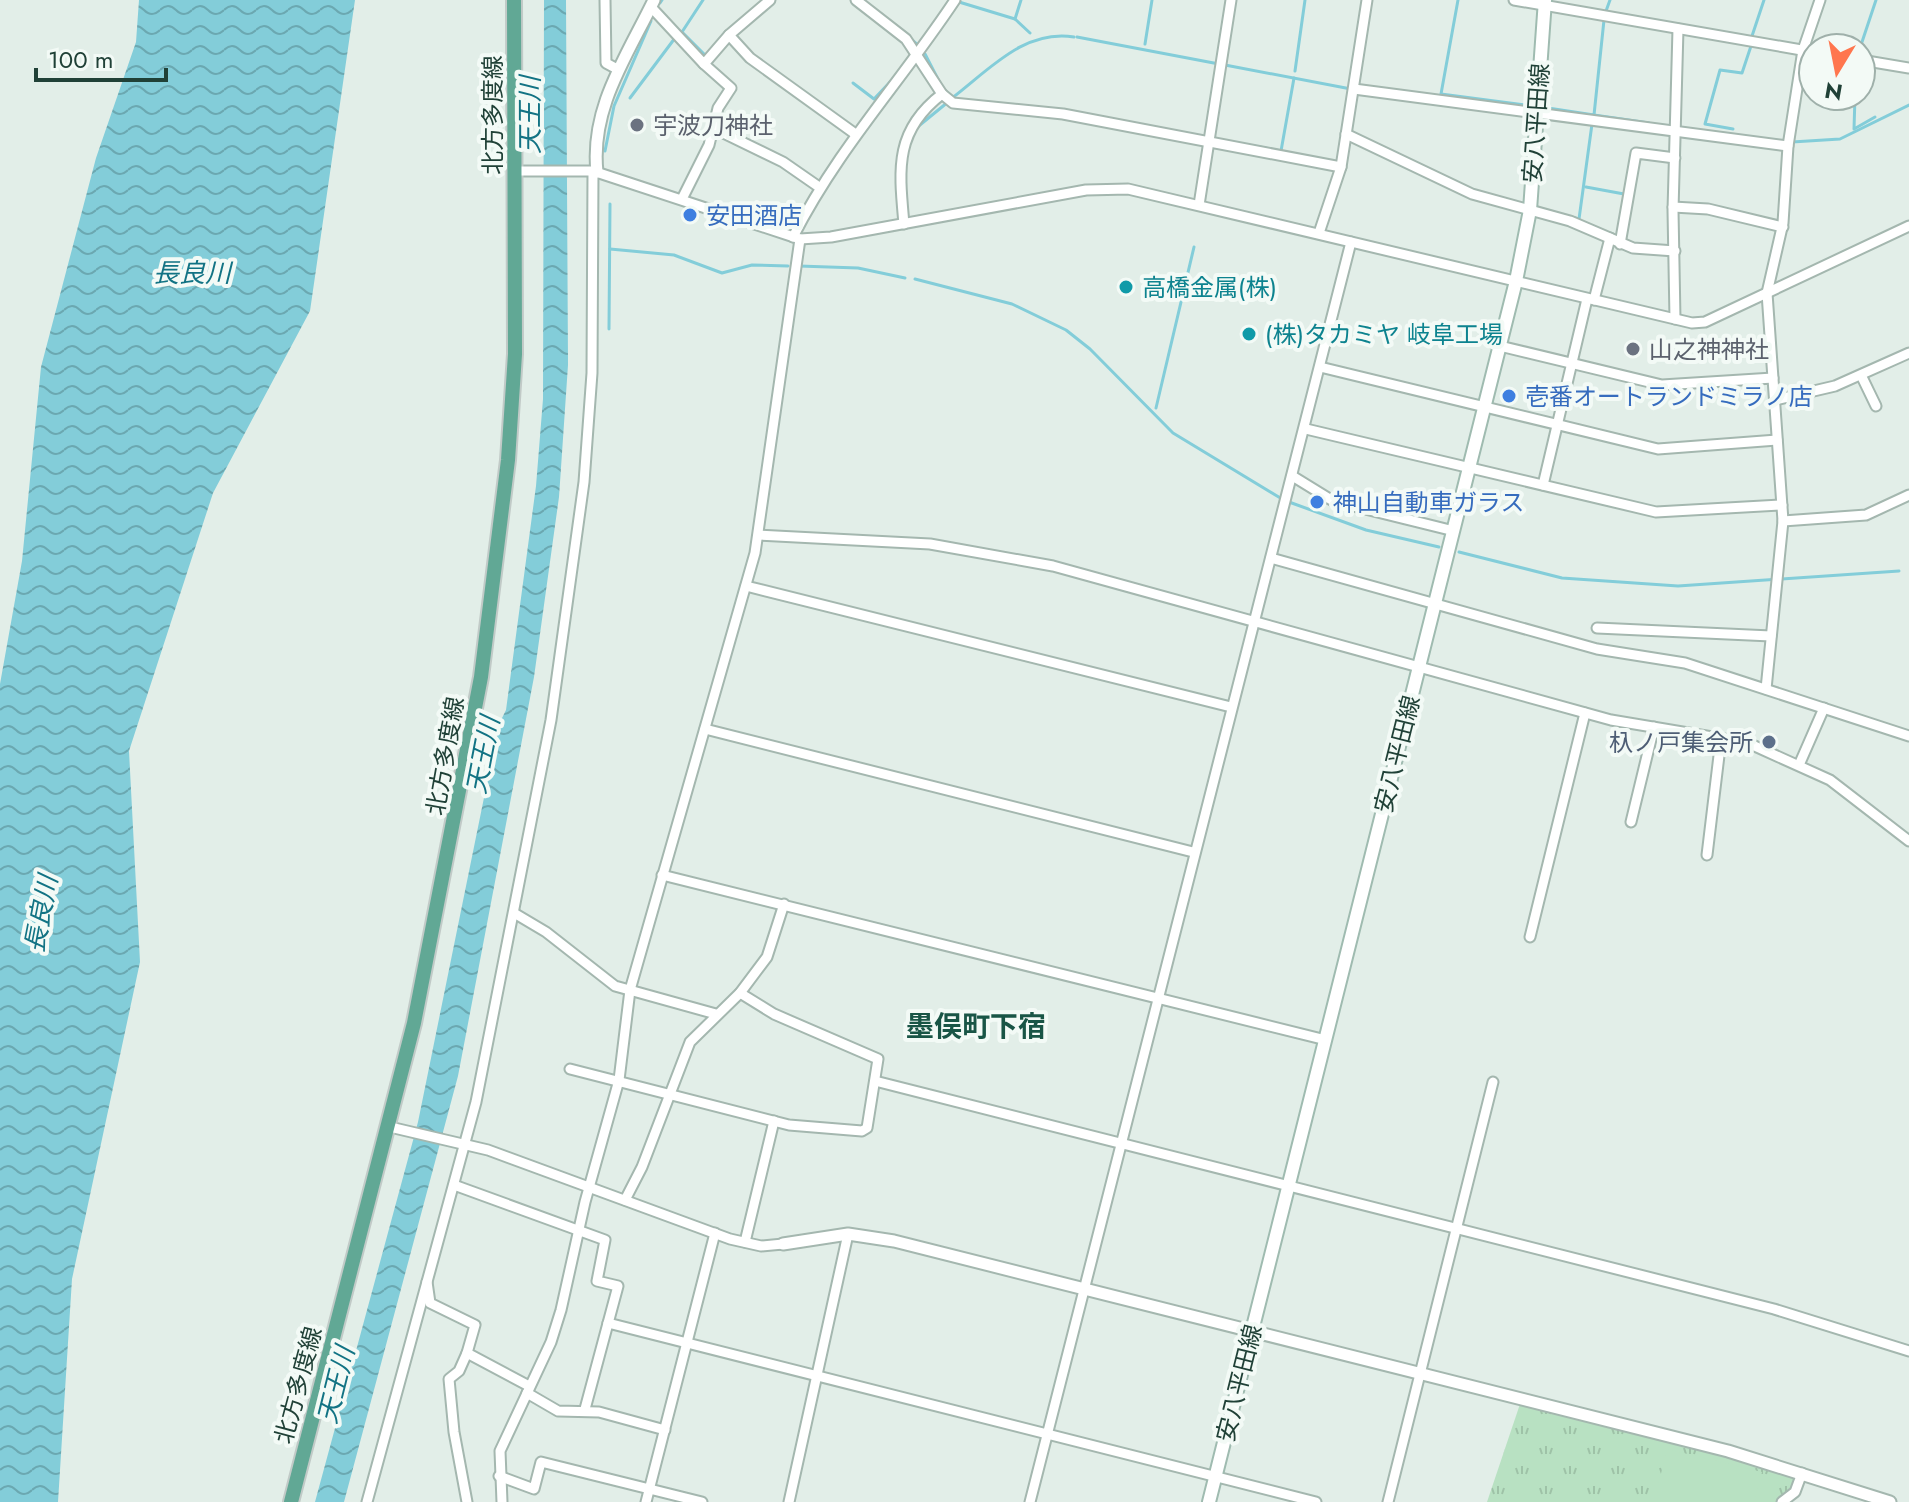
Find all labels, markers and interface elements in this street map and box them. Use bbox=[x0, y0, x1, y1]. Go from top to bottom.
scale bar bbox=[36, 32, 166, 82]
north arrow bbox=[1797, 32, 1877, 112]
text: 100 m bbox=[48, 42, 114, 77]
street label: 北方多度線 bbox=[475, 55, 510, 175]
street label: 安八平田線 bbox=[1514, 62, 1558, 184]
water label: 天王川 bbox=[511, 73, 549, 154]
text: N bbox=[1822, 74, 1845, 109]
place label: 宇波刀神社 bbox=[653, 108, 773, 143]
marker: 宇波刀神社 bbox=[628, 116, 646, 134]
place label: 安田酒店 bbox=[706, 198, 802, 233]
marker: 安田酒店 bbox=[681, 206, 699, 224]
water label: 長良川 bbox=[153, 254, 234, 292]
place label: 高橋金属(株) bbox=[1142, 270, 1277, 305]
marker: 高橋金属(株) bbox=[1117, 278, 1135, 296]
place label: (株)タカミヤ 岐阜工場 bbox=[1265, 317, 1503, 352]
marker: (株)タカミヤ 岐阜工場 bbox=[1240, 325, 1258, 343]
place label: 山之神神社 bbox=[1649, 332, 1769, 367]
marker: 山之神神社 bbox=[1624, 340, 1642, 358]
place label: 壱番オートランドミラノ店 bbox=[1525, 379, 1813, 414]
marker: 壱番オートランドミラノ店 bbox=[1500, 387, 1518, 405]
place label: 神山自動車ガラス bbox=[1333, 485, 1525, 520]
marker: 神山自動車ガラス bbox=[1308, 493, 1326, 511]
street label: 安八平田線 bbox=[1366, 692, 1428, 816]
street label: 北方多度線 bbox=[417, 694, 473, 818]
water label: 天王川 bbox=[457, 710, 510, 797]
place label: 杁ノ戸集会所 bbox=[1609, 725, 1753, 760]
marker: 杁ノ戸集会所 bbox=[1760, 733, 1778, 751]
water label: 長良川 bbox=[15, 869, 68, 956]
district label: 墨俣町下宿 bbox=[906, 1006, 1046, 1047]
street label: 安八平田線 bbox=[1208, 1321, 1270, 1445]
street label: 北方多度線 bbox=[266, 1323, 330, 1447]
water label: 天王川 bbox=[308, 1340, 365, 1427]

